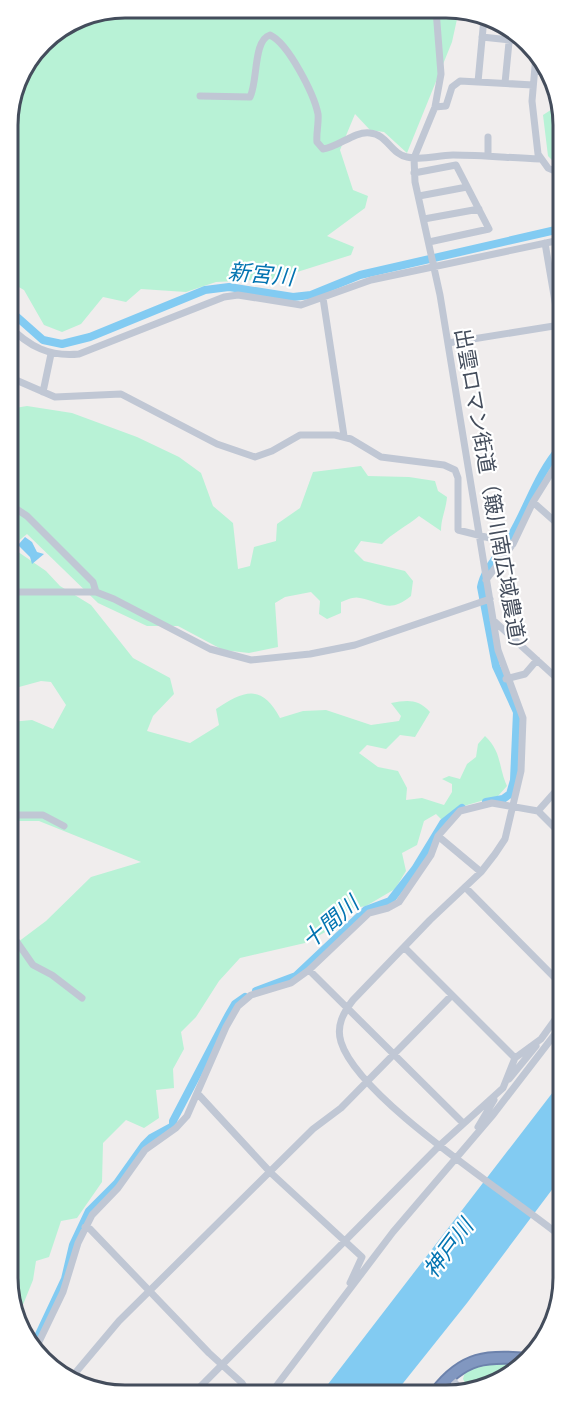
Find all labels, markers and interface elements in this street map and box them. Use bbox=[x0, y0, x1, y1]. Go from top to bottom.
water label: 新宮川 bbox=[227, 259, 297, 290]
street label: 出雲ロマン街道（簸川南広域農道） bbox=[450, 326, 532, 662]
water label: 十間川 bbox=[297, 890, 365, 953]
water label: 神戸川 bbox=[419, 1213, 479, 1282]

